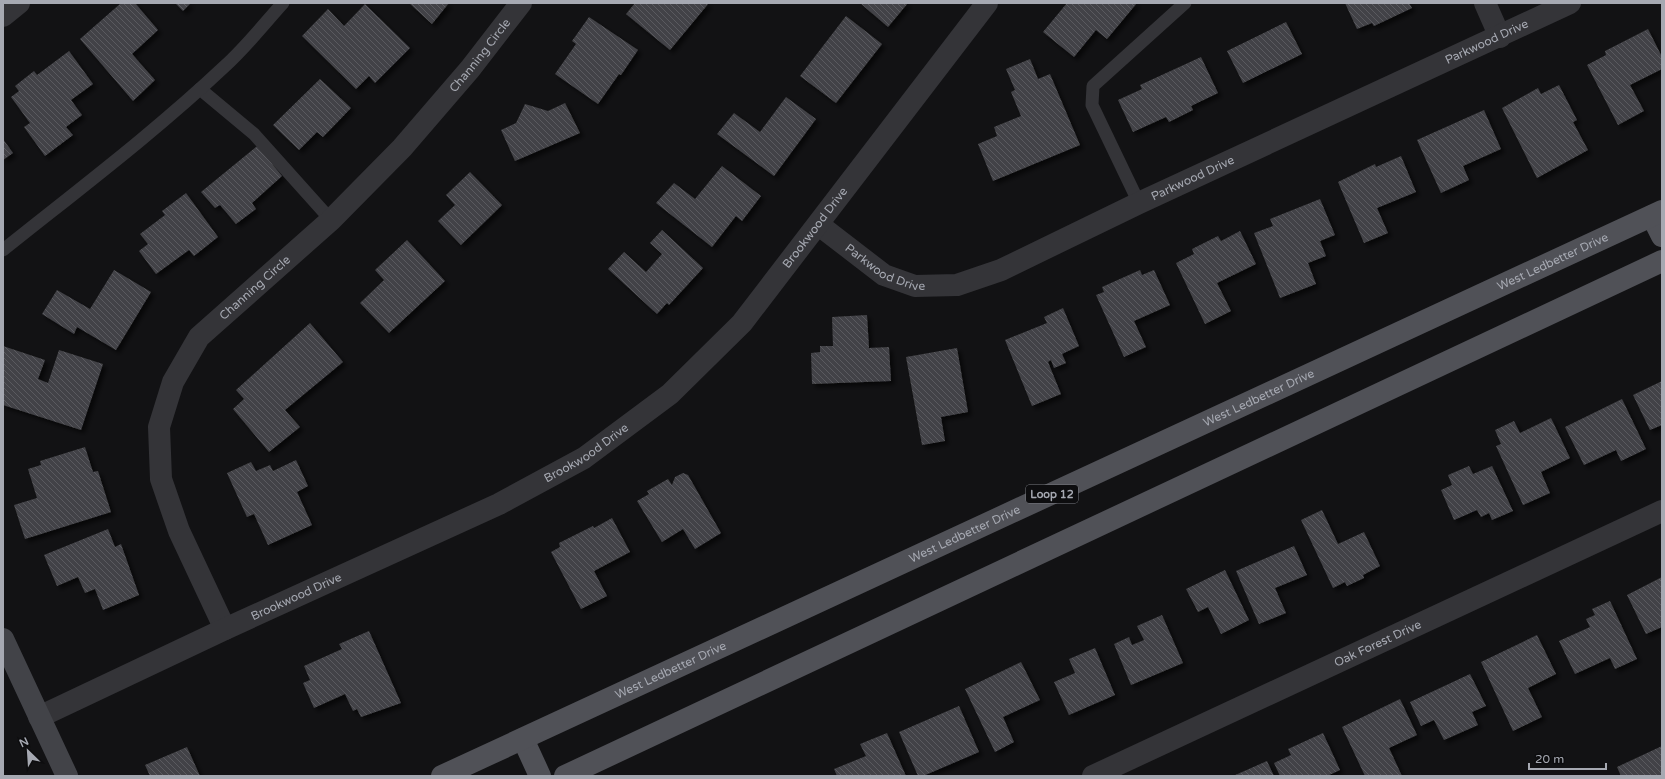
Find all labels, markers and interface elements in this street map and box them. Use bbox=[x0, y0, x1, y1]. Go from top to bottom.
street label: Channing Circle bbox=[446, 16, 513, 95]
street label: Parkwood Drive bbox=[1443, 16, 1531, 67]
street label: Parkwood Drive bbox=[1149, 153, 1237, 203]
street label: Brookwood Drive bbox=[780, 184, 851, 271]
street label: West Ledbetter Drive bbox=[1495, 230, 1611, 293]
street label: Parkwood Drive bbox=[842, 241, 925, 293]
street label: Channing Circle bbox=[216, 252, 293, 323]
street label: West Ledbetter Drive bbox=[1201, 366, 1317, 430]
street label: Brookwood Drive bbox=[541, 420, 631, 485]
road number: Loop 12 bbox=[1026, 485, 1078, 503]
street label: West Ledbetter Drive bbox=[907, 502, 1023, 566]
street label: Brookwood Drive bbox=[249, 570, 344, 623]
street label: Oak Forest Drive bbox=[1332, 617, 1424, 670]
street label: West Ledbetter Drive bbox=[613, 638, 729, 702]
north arrow bbox=[8, 731, 48, 771]
text: N bbox=[17, 735, 31, 750]
scale bar bbox=[1529, 745, 1606, 771]
text: 20 m bbox=[1535, 752, 1564, 766]

